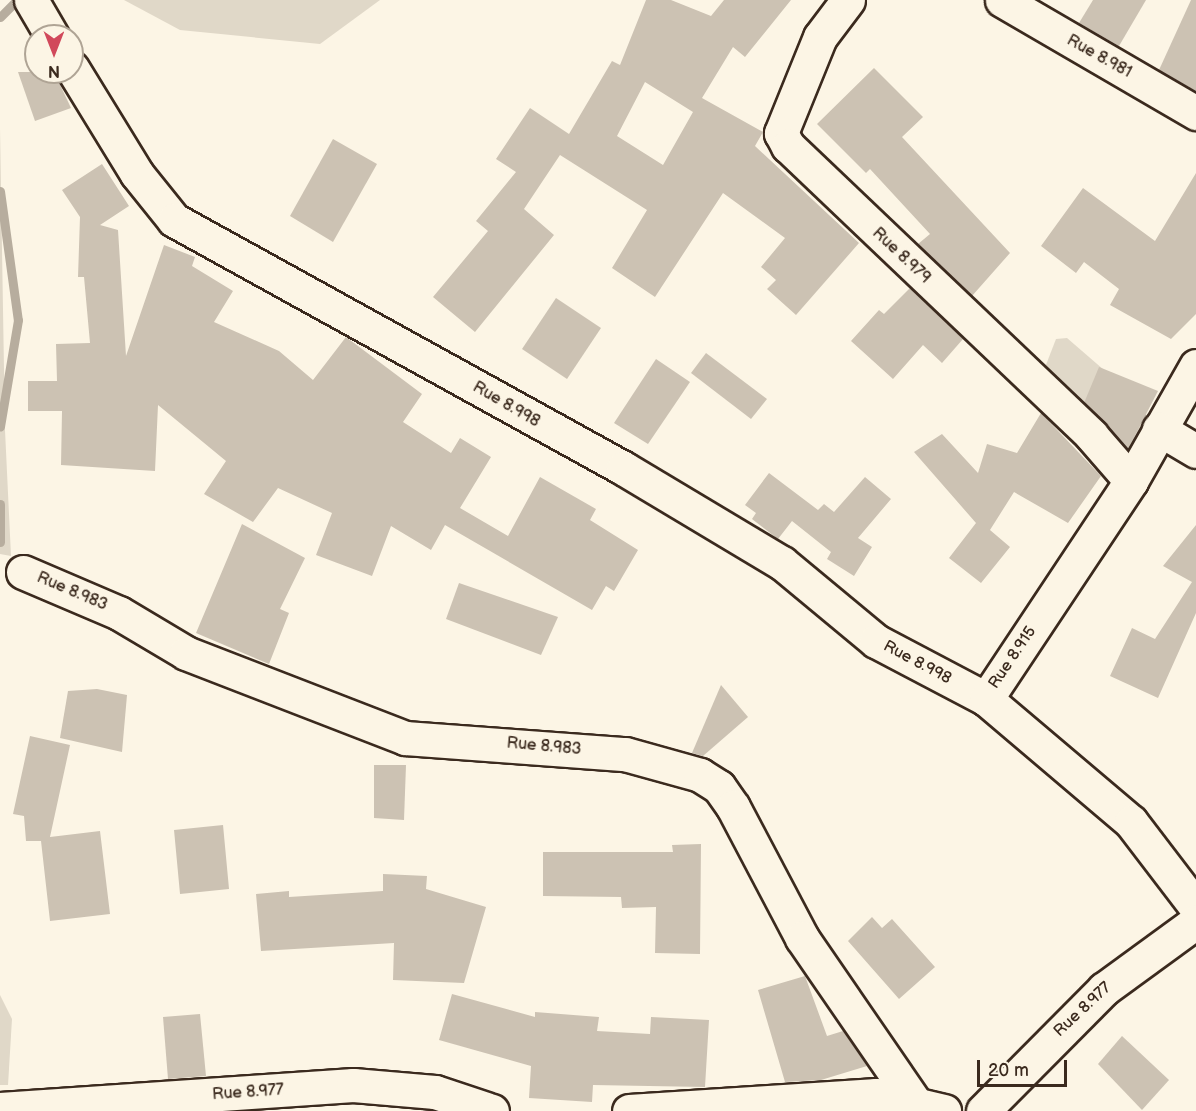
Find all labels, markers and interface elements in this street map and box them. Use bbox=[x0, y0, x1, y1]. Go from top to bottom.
north arrow bbox=[24, 24, 84, 84]
street label: Rue 8.981 bbox=[1063, 31, 1135, 83]
text: N bbox=[48, 61, 60, 80]
street label: Rue 8.979 bbox=[868, 224, 934, 288]
street label: Rue 8.998 bbox=[469, 378, 543, 432]
street label: Rue 8.983 bbox=[34, 569, 110, 615]
street label: Rue 8.915 bbox=[985, 623, 1041, 693]
street label: Rue 8.998 bbox=[880, 637, 954, 689]
street label: Rue 8.983 bbox=[506, 734, 582, 760]
street label: Rue 8.977 bbox=[1050, 979, 1116, 1041]
scale bar bbox=[980, 1048, 1070, 1086]
text: 20 m bbox=[988, 1060, 1029, 1081]
street label: Rue 8.977 bbox=[212, 1081, 284, 1105]

